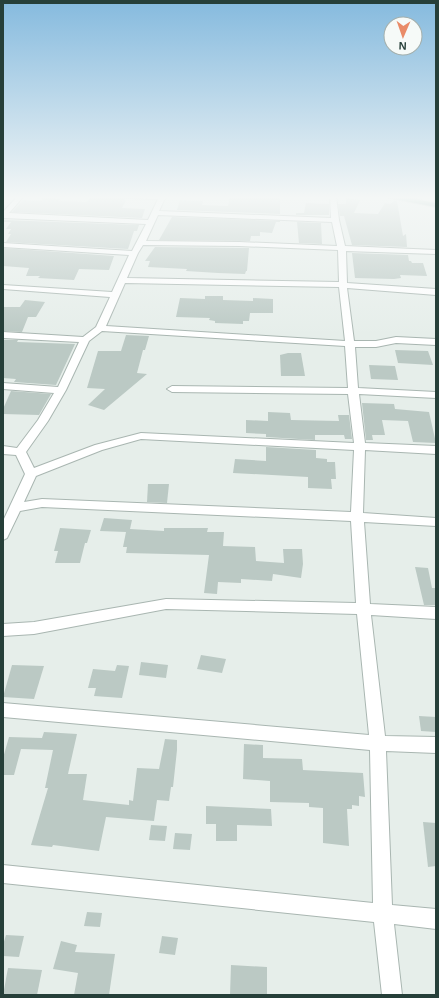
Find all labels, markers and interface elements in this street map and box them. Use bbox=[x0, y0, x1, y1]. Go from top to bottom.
north arrow bbox=[383, 16, 423, 56]
text: N bbox=[398, 40, 407, 52]

